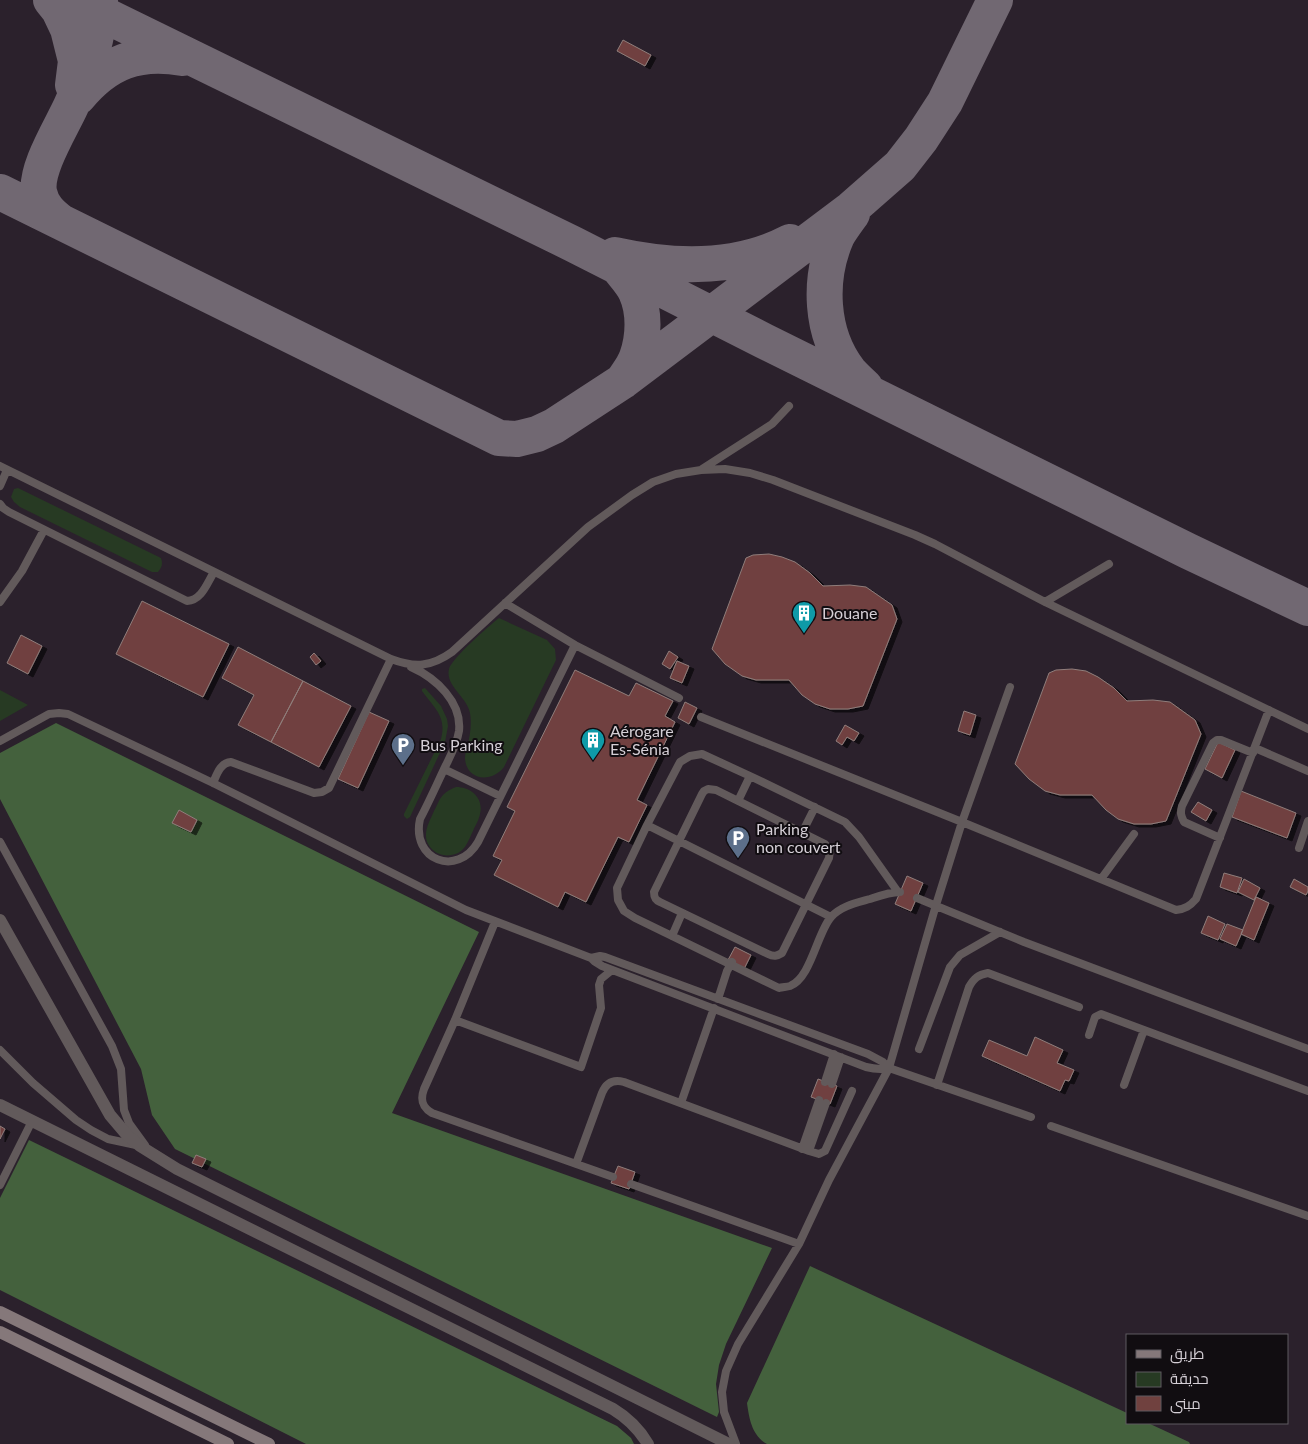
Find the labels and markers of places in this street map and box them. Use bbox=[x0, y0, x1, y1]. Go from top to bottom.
building icon: Douane bbox=[791, 600, 817, 634]
place label: Douane bbox=[822, 603, 877, 622]
place label: Aérogare Es-Sénia bbox=[610, 721, 674, 758]
building icon: Aérogare Es-Sénia bbox=[580, 727, 606, 761]
parking icon: Bus Parking bbox=[390, 732, 416, 766]
place label: Bus Parking bbox=[420, 735, 502, 754]
place label: Parking non couvert bbox=[756, 819, 841, 856]
parking icon: Parking non couvert bbox=[725, 825, 751, 859]

